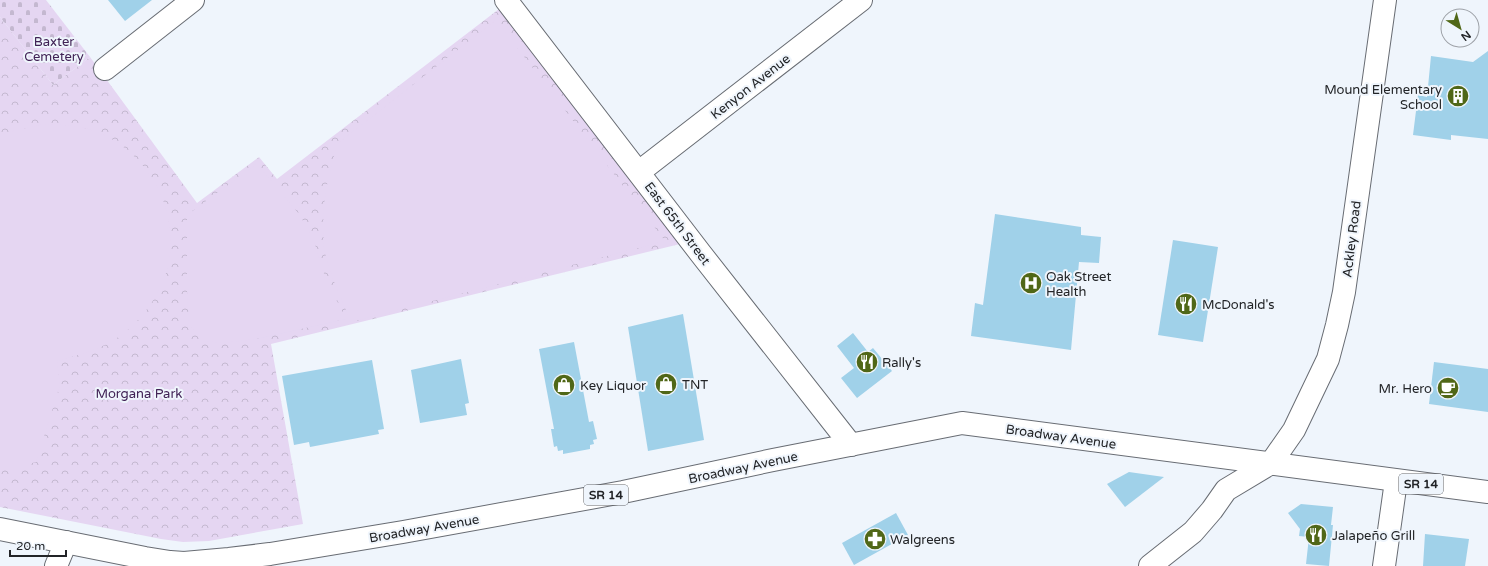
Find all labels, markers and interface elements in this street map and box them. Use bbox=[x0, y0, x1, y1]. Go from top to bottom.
north arrow bbox=[1440, 8, 1480, 48]
text: N bbox=[1458, 28, 1473, 43]
park label: Baxter Cemetery bbox=[24, 34, 84, 65]
street label: Kenyon Avenue bbox=[708, 51, 794, 123]
place label: Mound Elementary School bbox=[1324, 82, 1442, 113]
building icon: Mound Elementary School bbox=[1445, 83, 1471, 109]
street label: East 65th Street bbox=[641, 179, 714, 268]
street label: Ackley Road bbox=[1339, 200, 1365, 278]
place label: Oak Street Health bbox=[1046, 269, 1111, 300]
hospital icon: Oak Street Health bbox=[1018, 270, 1044, 296]
restaurant icon: McDonald's bbox=[1173, 291, 1199, 317]
place label: McDonald's bbox=[1202, 297, 1275, 313]
restaurant icon: Rally's bbox=[854, 349, 880, 375]
place label: Rally's bbox=[882, 355, 921, 371]
shop icon: TNT bbox=[653, 371, 679, 397]
shop icon: Key Liquor bbox=[551, 372, 577, 398]
cafe icon: Mr. Hero bbox=[1435, 375, 1461, 401]
place label: TNT bbox=[682, 377, 708, 393]
place label: Key Liquor bbox=[580, 378, 646, 394]
place label: Mr. Hero bbox=[1379, 381, 1432, 397]
park label: Morgana Park bbox=[96, 386, 182, 402]
street label: Broadway Avenue bbox=[1005, 421, 1117, 453]
street label: Broadway Avenue bbox=[687, 449, 799, 487]
road number: SR 14 bbox=[1399, 474, 1443, 494]
road number: SR 14 bbox=[584, 485, 628, 505]
street label: Broadway Avenue bbox=[368, 511, 480, 547]
restaurant icon: Jalapeño Grill bbox=[1303, 522, 1329, 548]
pharmacy icon: Walgreens bbox=[862, 526, 888, 552]
place label: Jalapeño Grill bbox=[1332, 528, 1415, 544]
scale bar bbox=[10, 532, 66, 558]
place label: Walgreens bbox=[890, 532, 955, 548]
text: 20 m bbox=[16, 539, 45, 553]

